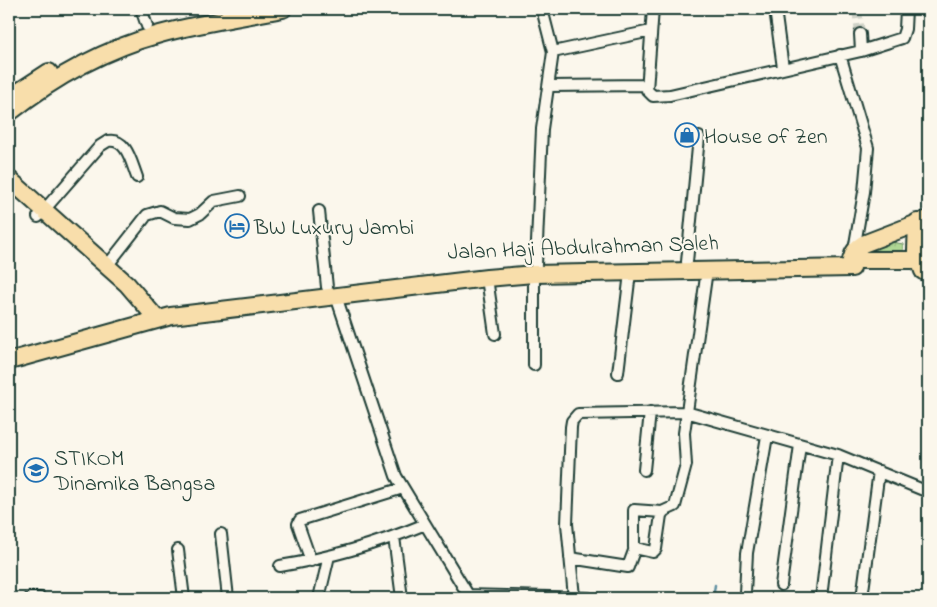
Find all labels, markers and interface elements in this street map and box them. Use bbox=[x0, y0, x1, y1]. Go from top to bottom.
shop icon: House of Zen bbox=[674, 122, 700, 148]
place label: House of Zen bbox=[704, 122, 828, 154]
hotel icon: BW Luxury Jambi bbox=[224, 213, 250, 239]
place label: BW Luxury Jambi bbox=[253, 213, 414, 246]
street label: Jalan Haji Abdulrahman Saleh bbox=[447, 228, 719, 270]
place label: STIKOM Dinamika Bangsa bbox=[53, 444, 215, 502]
school or university icon: STIKOM Dinamika Bangsa bbox=[23, 457, 49, 483]

